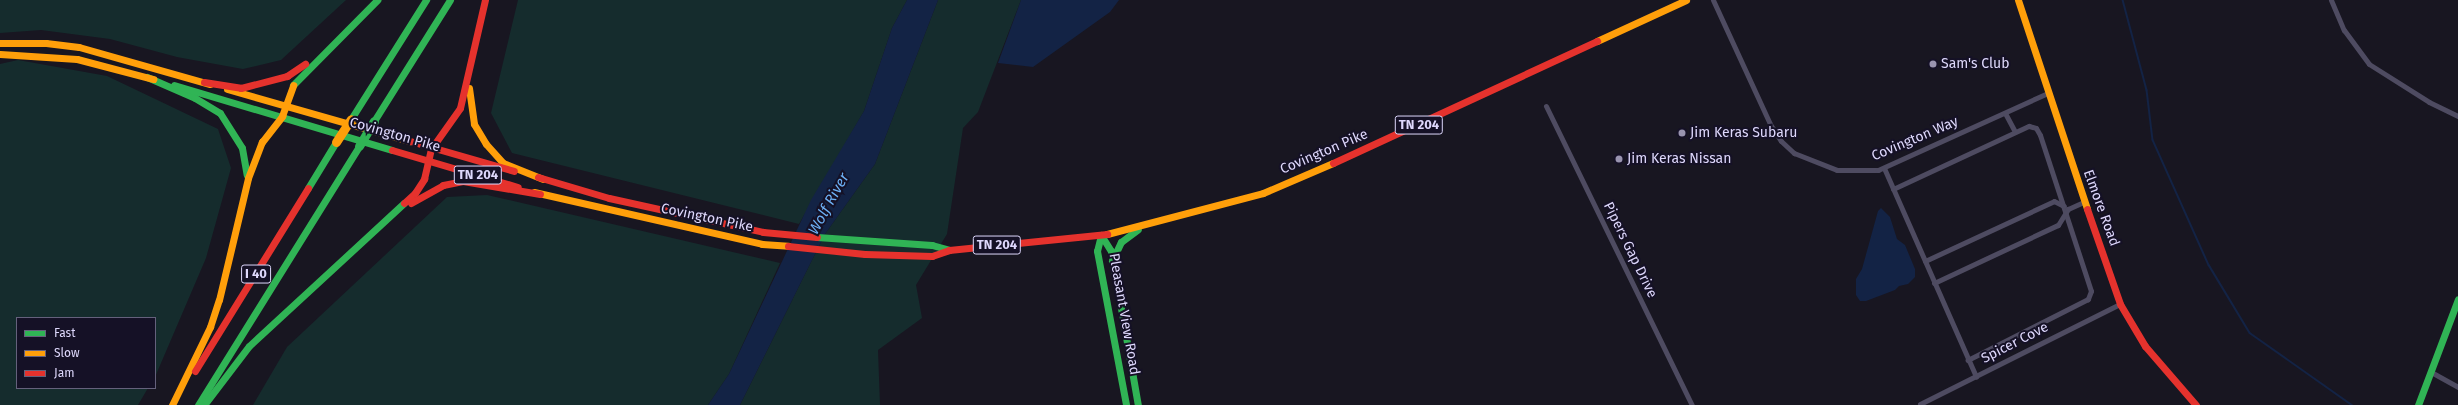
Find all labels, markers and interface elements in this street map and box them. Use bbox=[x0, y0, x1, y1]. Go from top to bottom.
place label: Sam's Club bbox=[1941, 56, 2010, 72]
marker: Sam's Club bbox=[1928, 59, 1938, 69]
street label: Covington Way bbox=[1869, 113, 1961, 165]
street label: Covington Pike bbox=[348, 114, 442, 156]
road number: TN 204 bbox=[1394, 114, 1444, 136]
place label: Jim Keras Subaru bbox=[1690, 125, 1797, 141]
street label: Covington Pike bbox=[1278, 126, 1370, 178]
marker: Jim Keras Subaru bbox=[1677, 128, 1687, 138]
place label: Jim Keras Nissan bbox=[1627, 151, 1731, 167]
marker: Jim Keras Nissan bbox=[1614, 154, 1624, 164]
road number: TN 204 bbox=[453, 164, 503, 186]
street label: Elmore Road bbox=[2079, 167, 2123, 249]
water label: Wolf River bbox=[805, 170, 853, 238]
street label: Pipers Gap Drive bbox=[1599, 199, 1661, 301]
street label: Covington Pike bbox=[659, 200, 755, 236]
road number: TN 204 bbox=[972, 234, 1022, 256]
street label: Pleasant View Road bbox=[1105, 252, 1143, 376]
road number: I 40 bbox=[241, 263, 271, 285]
legend bbox=[16, 317, 156, 389]
street label: Spicer Cove bbox=[1979, 319, 2051, 367]
text: Fast bbox=[54, 326, 76, 340]
text: Slow bbox=[54, 346, 80, 360]
text: Jam bbox=[54, 366, 74, 380]

